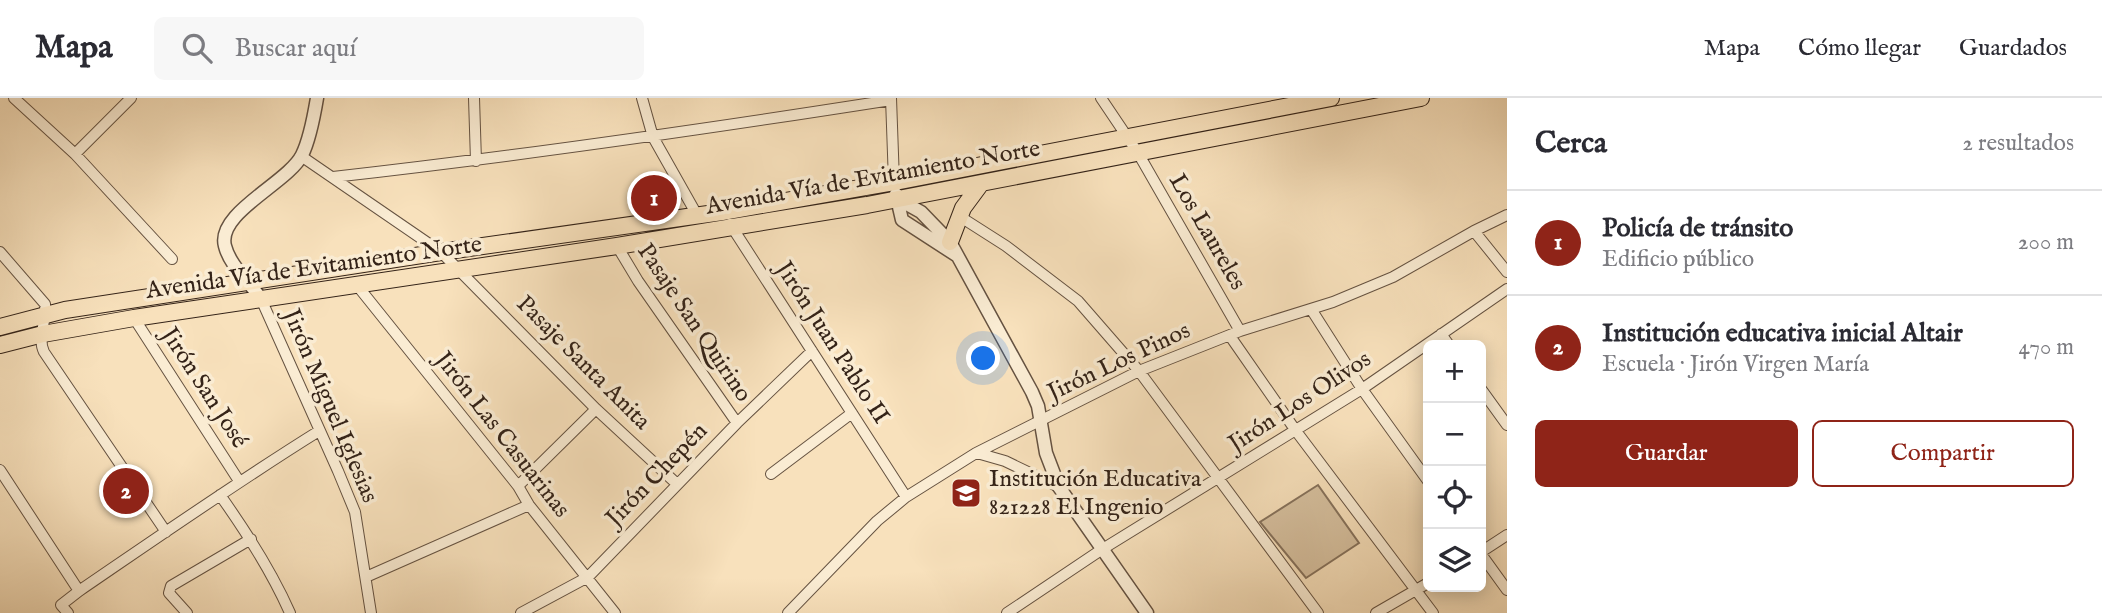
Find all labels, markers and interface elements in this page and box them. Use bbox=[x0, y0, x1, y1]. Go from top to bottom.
search box bbox=[154, 17, 644, 80]
text: Mapa bbox=[35, 27, 112, 69]
icon: search bbox=[178, 29, 216, 67]
text: Buscar aquí bbox=[234, 32, 356, 65]
text: Mapa bbox=[1704, 33, 1760, 64]
text: Cómo llegar bbox=[1798, 33, 1921, 64]
text: Guardados bbox=[1959, 33, 2067, 64]
text: Cerca bbox=[1535, 125, 1607, 163]
text: 2 resultados bbox=[1962, 129, 2074, 158]
street label: Avenida Vía de Evitamiento Norte bbox=[702, 133, 1043, 223]
street label: Los Laureles bbox=[1161, 168, 1253, 296]
pin: 1 bbox=[631, 172, 677, 224]
text: Policía de tránsito bbox=[1602, 212, 1793, 245]
text: 1 bbox=[1554, 228, 1562, 257]
text: 200 m bbox=[2018, 228, 2074, 257]
street label: Avenida Vía de Evitamiento Norte bbox=[143, 229, 484, 307]
street label: Pasaje San Quirino bbox=[629, 238, 759, 408]
text: Edificio público bbox=[1602, 245, 1754, 274]
street label: Jirón Juan Pablo II bbox=[766, 253, 896, 430]
street label: Pasaje Santa Anita bbox=[509, 289, 657, 437]
street label: Jirón Miguel Iglesias bbox=[274, 302, 385, 508]
street label: Jirón Los Pinos bbox=[1040, 315, 1195, 410]
text: Institución educativa inicial Altair bbox=[1602, 317, 1963, 350]
street label: Jirón San José bbox=[152, 319, 255, 454]
text: 2 bbox=[1553, 333, 1563, 362]
text: 470 m bbox=[2019, 333, 2074, 362]
map controls bbox=[1423, 340, 1486, 592]
button: + bbox=[1423, 340, 1486, 403]
your location bbox=[966, 341, 1000, 375]
street label: Jirón Las Casuarinas bbox=[426, 343, 577, 524]
street label: Jirón Los Olivos bbox=[1220, 344, 1377, 461]
text: Escuela · Jirón Virgen María bbox=[1602, 350, 1869, 379]
button: − bbox=[1423, 403, 1486, 466]
street label: Jirón Chepén bbox=[597, 416, 715, 536]
button: Guardar bbox=[1535, 420, 1798, 487]
button: Compartir bbox=[1812, 420, 2074, 487]
place label: Institución Educativa 821228 El Ingenio bbox=[989, 464, 1202, 523]
pin: 2 bbox=[103, 465, 149, 517]
button: locate bbox=[1423, 466, 1486, 529]
school or university icon: Institución Educativa 821228 El Ingenio bbox=[949, 476, 983, 510]
button: layers bbox=[1423, 529, 1486, 592]

